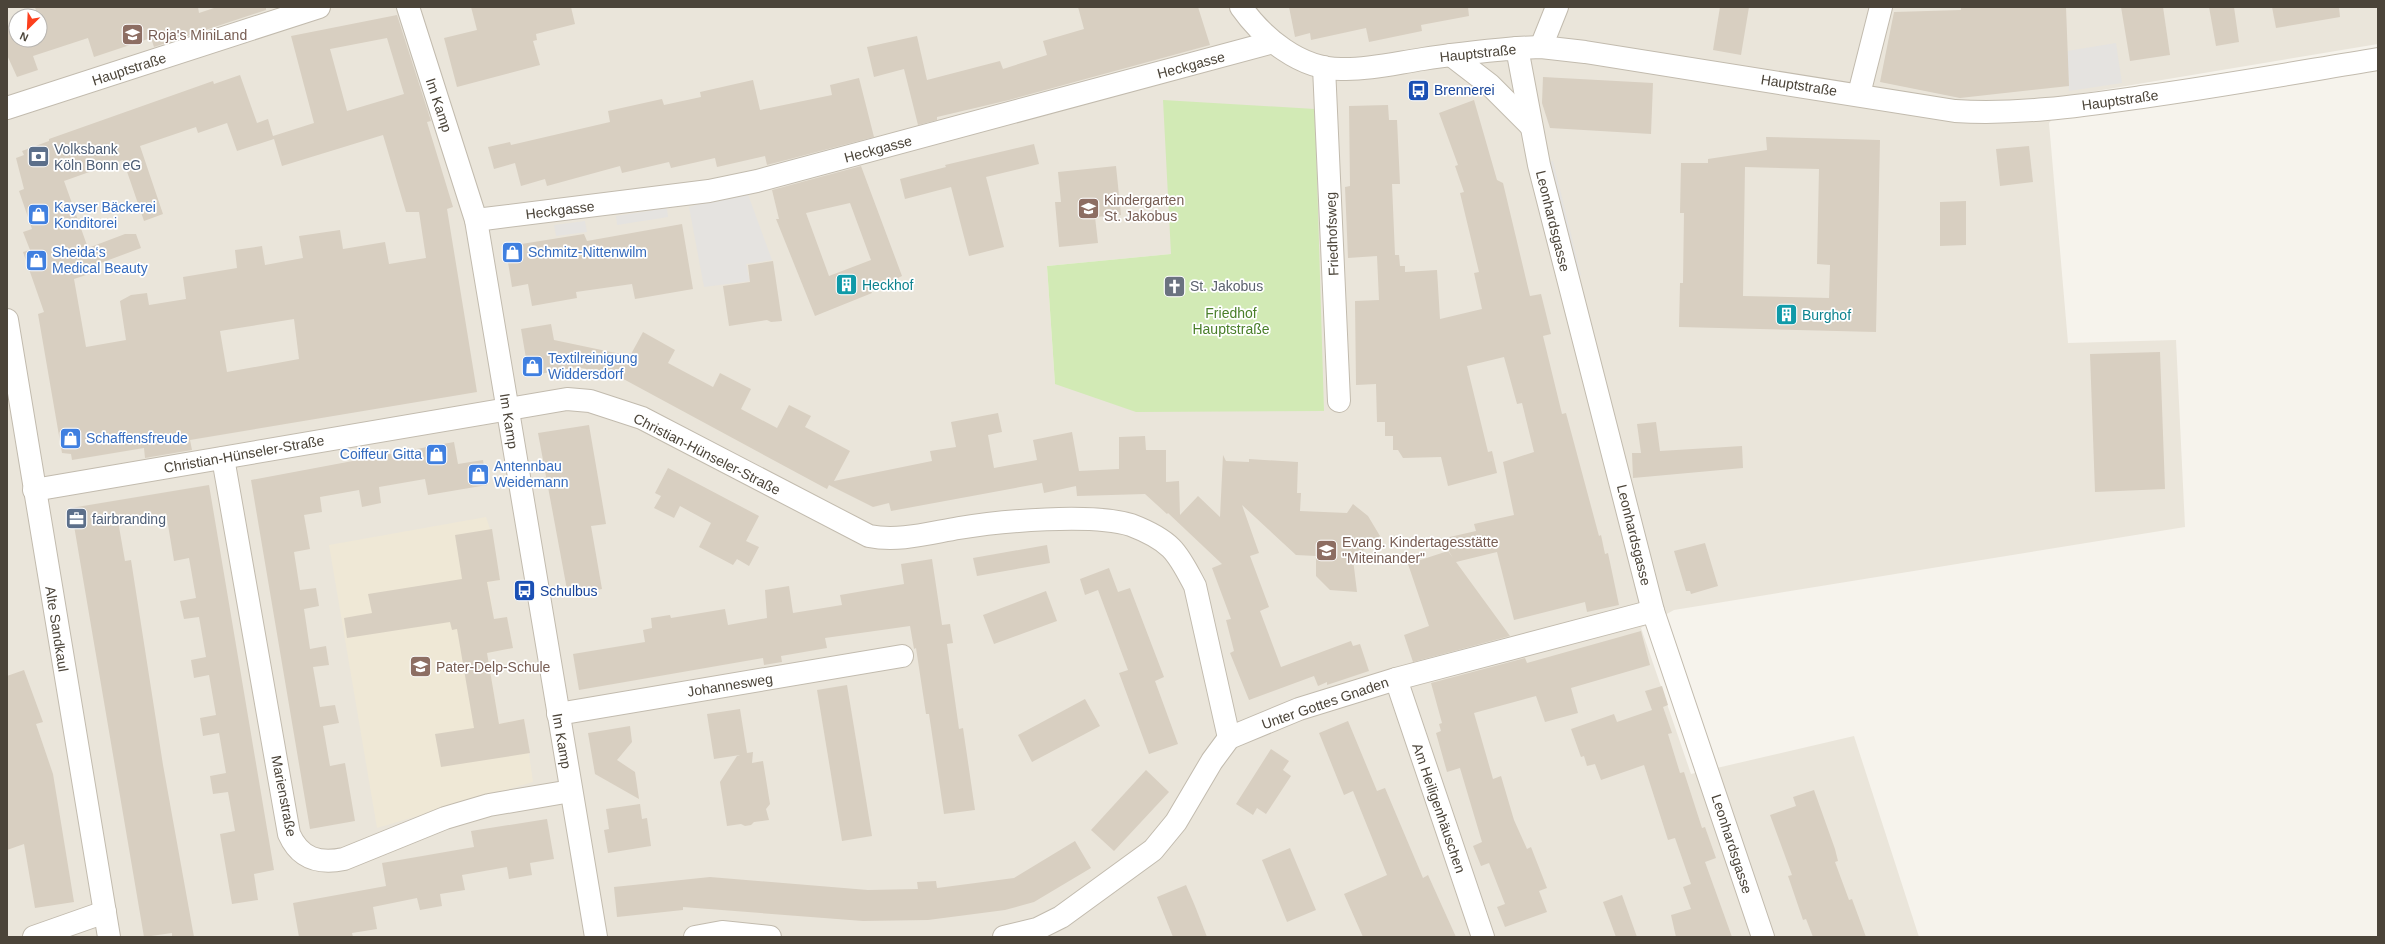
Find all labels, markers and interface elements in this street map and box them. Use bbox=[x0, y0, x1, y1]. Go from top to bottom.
north arrow bbox=[8, 8, 48, 48]
school or university icon: Roja's MiniLand bbox=[119, 22, 145, 48]
place label: Roja's MiniLand bbox=[148, 27, 247, 43]
text: N bbox=[18, 30, 30, 44]
street label: Hauptstraße bbox=[1439, 41, 1517, 65]
street label: Heckgasse bbox=[1155, 48, 1227, 82]
street label: Hauptstraße bbox=[90, 49, 168, 89]
street label: Hauptstraße bbox=[1760, 71, 1838, 99]
street label: Im Kamp bbox=[423, 76, 455, 134]
bus stop icon: Brennerei bbox=[1405, 77, 1431, 103]
place label: Brennerei bbox=[1434, 82, 1495, 98]
street label: Hauptstraße bbox=[2081, 87, 2159, 113]
street label: Heckgasse bbox=[842, 132, 914, 166]
place label: Volksbank Köln Bonn eG bbox=[54, 141, 141, 173]
bank icon: Volksbank Köln Bonn eG bbox=[26, 144, 52, 170]
street label: Leonhardsgasse bbox=[1533, 169, 1573, 273]
place label: Kindergarten St. Jakobus bbox=[1104, 192, 1184, 224]
street label: Friedhofsweg bbox=[1323, 192, 1341, 276]
school or university icon: Kindergarten St. Jakobus bbox=[1075, 195, 1101, 221]
street label: Heckgasse bbox=[525, 198, 596, 222]
place label: Kayser Bäckerei Konditorei bbox=[54, 199, 156, 231]
shop icon: Kayser Bäckerei Konditorei bbox=[26, 202, 52, 228]
shop icon: Schmitz-Nittenwilm bbox=[499, 239, 525, 265]
place label: Sheida‘s Medical Beauty bbox=[52, 244, 148, 276]
place label: Schmitz-Nittenwilm bbox=[528, 244, 647, 260]
shop icon: Sheida‘s Medical Beauty bbox=[24, 247, 50, 273]
building icon: Heckhof bbox=[834, 272, 860, 298]
church icon: St. Jakobus bbox=[1161, 273, 1187, 299]
place label: Heckhof bbox=[862, 277, 913, 293]
place label: St. Jakobus bbox=[1190, 278, 1263, 294]
building icon: Burghof bbox=[1773, 302, 1799, 328]
park label: Friedhof Hauptstraße bbox=[1192, 305, 1270, 337]
place label: Burghof bbox=[1802, 307, 1851, 323]
place label: Textilreinigung Widdersdorf bbox=[548, 350, 638, 382]
shop icon: Textilreinigung Widdersdorf bbox=[520, 353, 546, 379]
street label: Im Kamp bbox=[497, 392, 521, 450]
street label: Christian-Hünseler-Straße bbox=[631, 410, 783, 498]
shop icon: Schaffensfreude bbox=[58, 425, 84, 451]
place label: Schaffensfreude bbox=[86, 430, 188, 446]
street label: Christian-Hünseler-Straße bbox=[163, 432, 326, 476]
shop icon: Coiffeur Gitta bbox=[424, 441, 450, 467]
place label: Coiffeur Gitta bbox=[340, 446, 422, 462]
place label: Antennbau Weidemann bbox=[494, 458, 568, 490]
shop icon: Antennbau Weidemann bbox=[466, 461, 492, 487]
street label: Leonhardsgasse bbox=[1614, 483, 1654, 587]
office icon: fairbranding bbox=[63, 506, 89, 532]
place label: fairbranding bbox=[92, 511, 166, 527]
place label: Evang. Kindertagesstätte "Miteinander" bbox=[1342, 534, 1499, 566]
school or university icon: Evang. Kindertagesstätte "Miteinander" bbox=[1314, 537, 1340, 563]
bus stop icon: Schulbus bbox=[512, 578, 538, 604]
place label: Schulbus bbox=[540, 583, 598, 599]
street label: Alte Sandkaul bbox=[42, 585, 72, 673]
school or university icon: Pater-Delp-Schule bbox=[407, 654, 433, 680]
place label: Pater-Delp-Schule bbox=[436, 659, 551, 675]
street label: Johannesweg bbox=[686, 670, 774, 700]
street label: Unter Gottes Gnaden bbox=[1259, 674, 1391, 732]
street label: Im Kamp bbox=[549, 712, 575, 770]
street label: Am Heiligenhäuschen bbox=[1409, 741, 1469, 875]
street label: Marienstraße bbox=[268, 754, 300, 838]
street label: Leonhardsgasse bbox=[1708, 792, 1756, 896]

